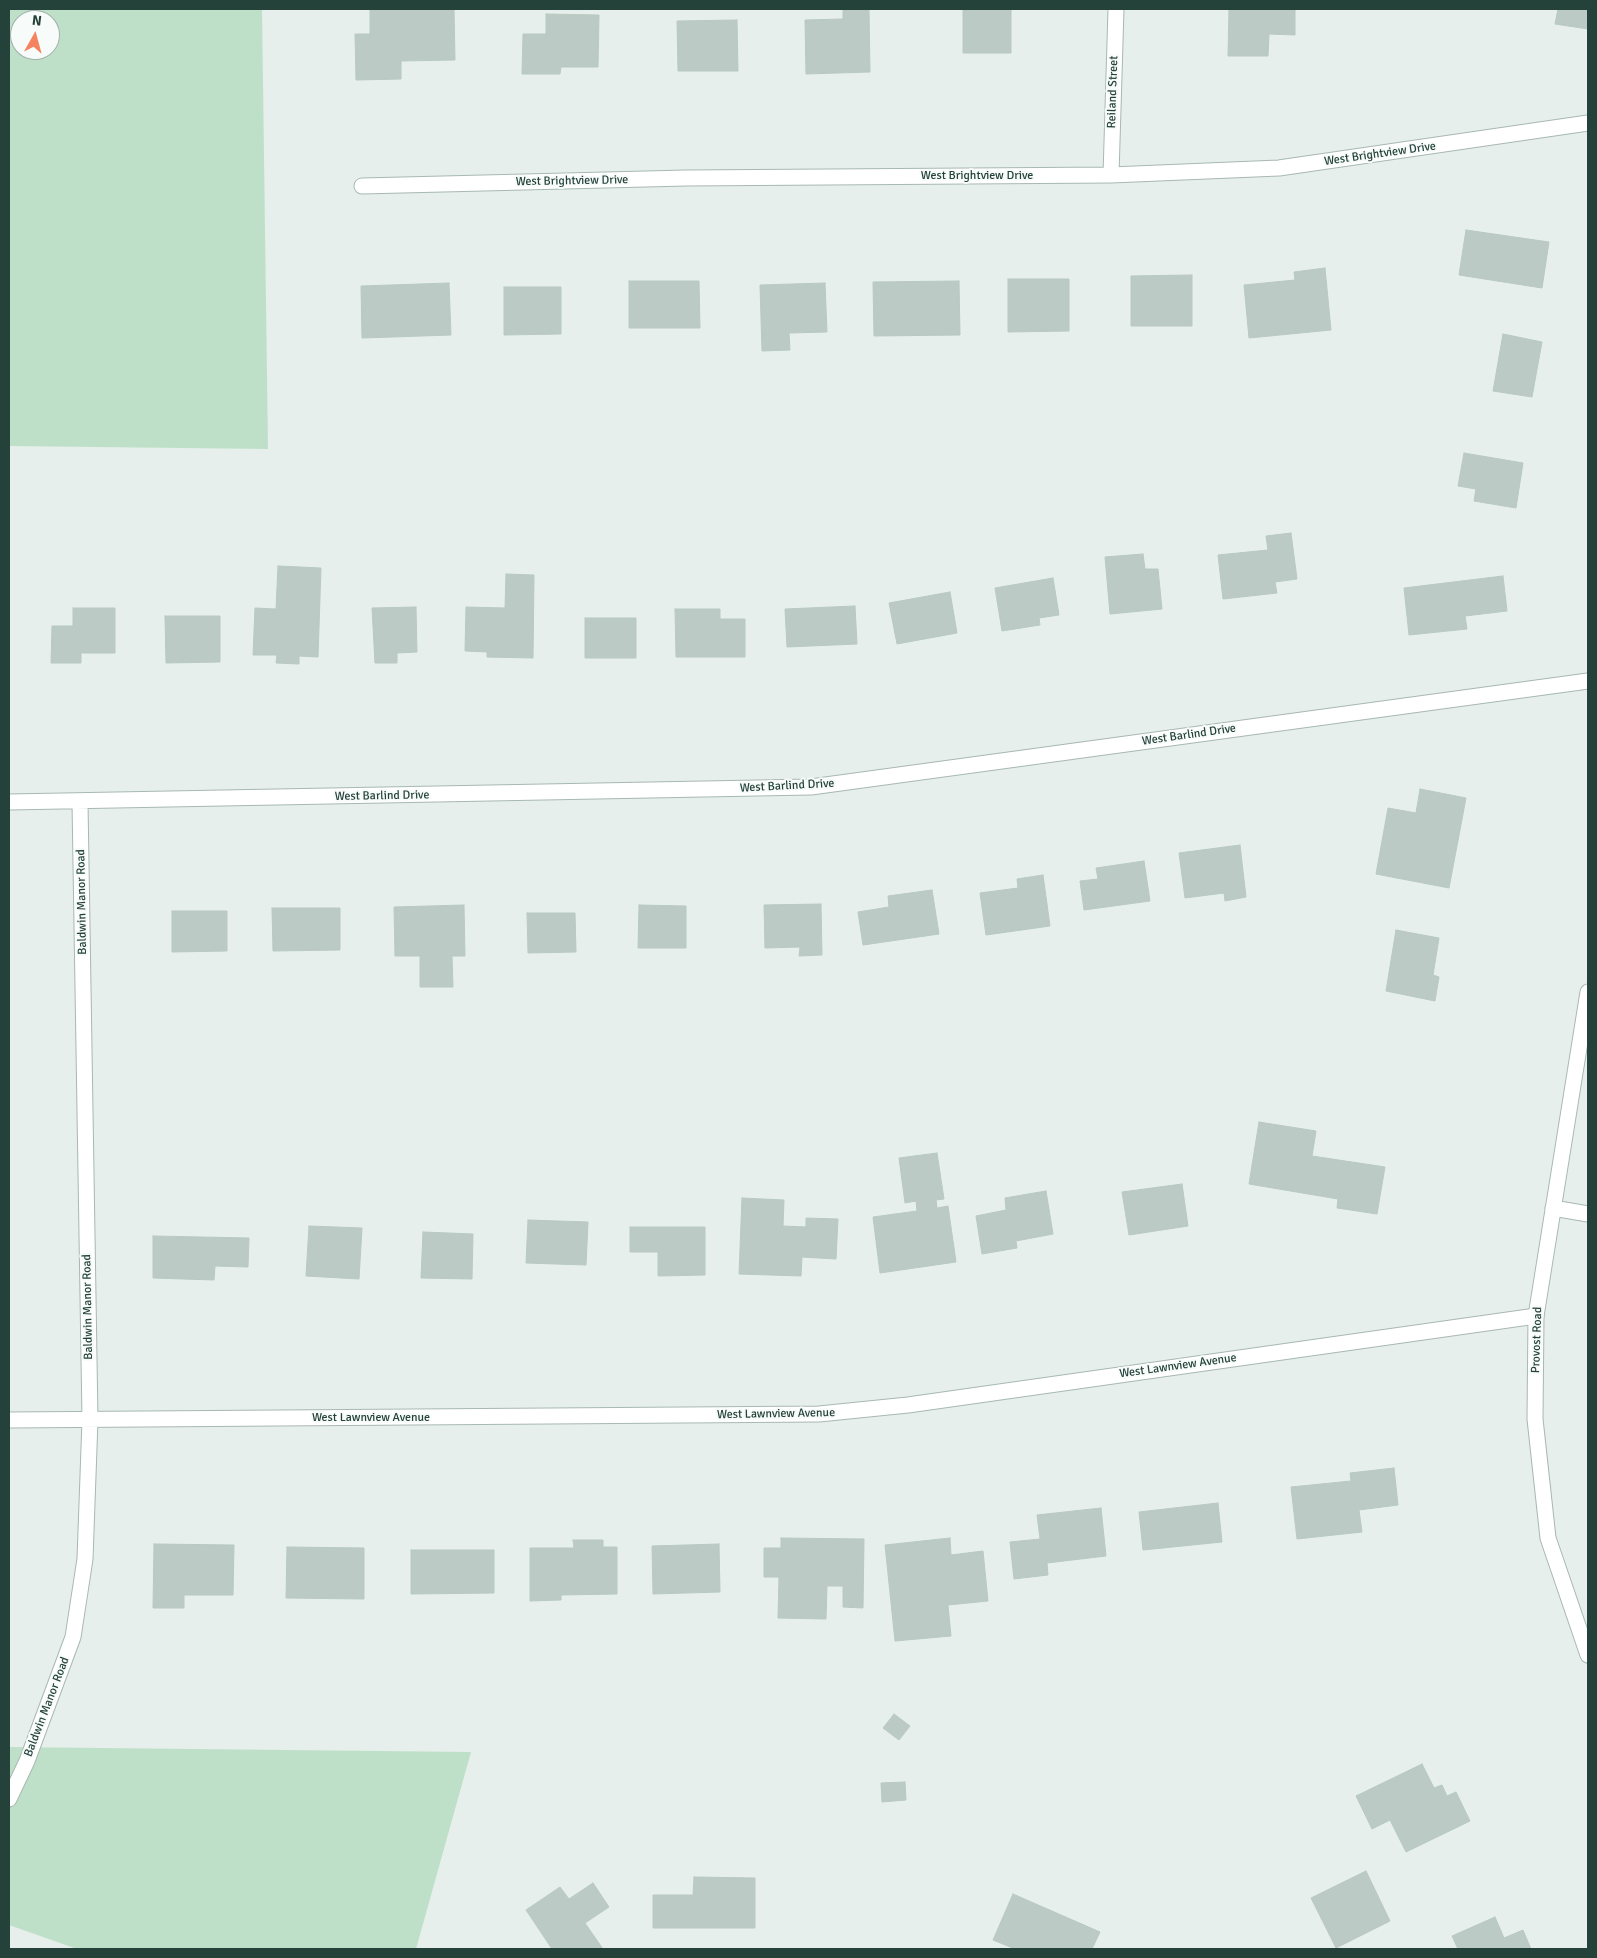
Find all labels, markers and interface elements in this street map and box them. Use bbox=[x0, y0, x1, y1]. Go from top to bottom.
north arrow bbox=[10, 10, 60, 60]
text: N bbox=[31, 12, 43, 30]
street label: Reiland Street bbox=[1105, 55, 1121, 129]
street label: West Brightview Drive bbox=[1323, 139, 1437, 169]
street label: West Brightview Drive bbox=[921, 169, 1033, 183]
street label: West Brightview Drive bbox=[516, 173, 628, 189]
street label: West Barlind Drive bbox=[1141, 721, 1237, 749]
street label: West Barlind Drive bbox=[739, 776, 835, 796]
street label: West Barlind Drive bbox=[335, 788, 429, 804]
street label: Baldwin Manor Road bbox=[74, 849, 90, 955]
street label: Baldwin Manor Road bbox=[80, 1254, 96, 1360]
street label: Provost Road bbox=[1529, 1307, 1545, 1373]
street label: West Lawnview Avenue bbox=[1118, 1351, 1238, 1381]
street label: West Lawnview Avenue bbox=[717, 1406, 835, 1422]
street label: West Lawnview Avenue bbox=[312, 1411, 430, 1425]
street label: Baldwin Manor Road bbox=[21, 1655, 73, 1759]

